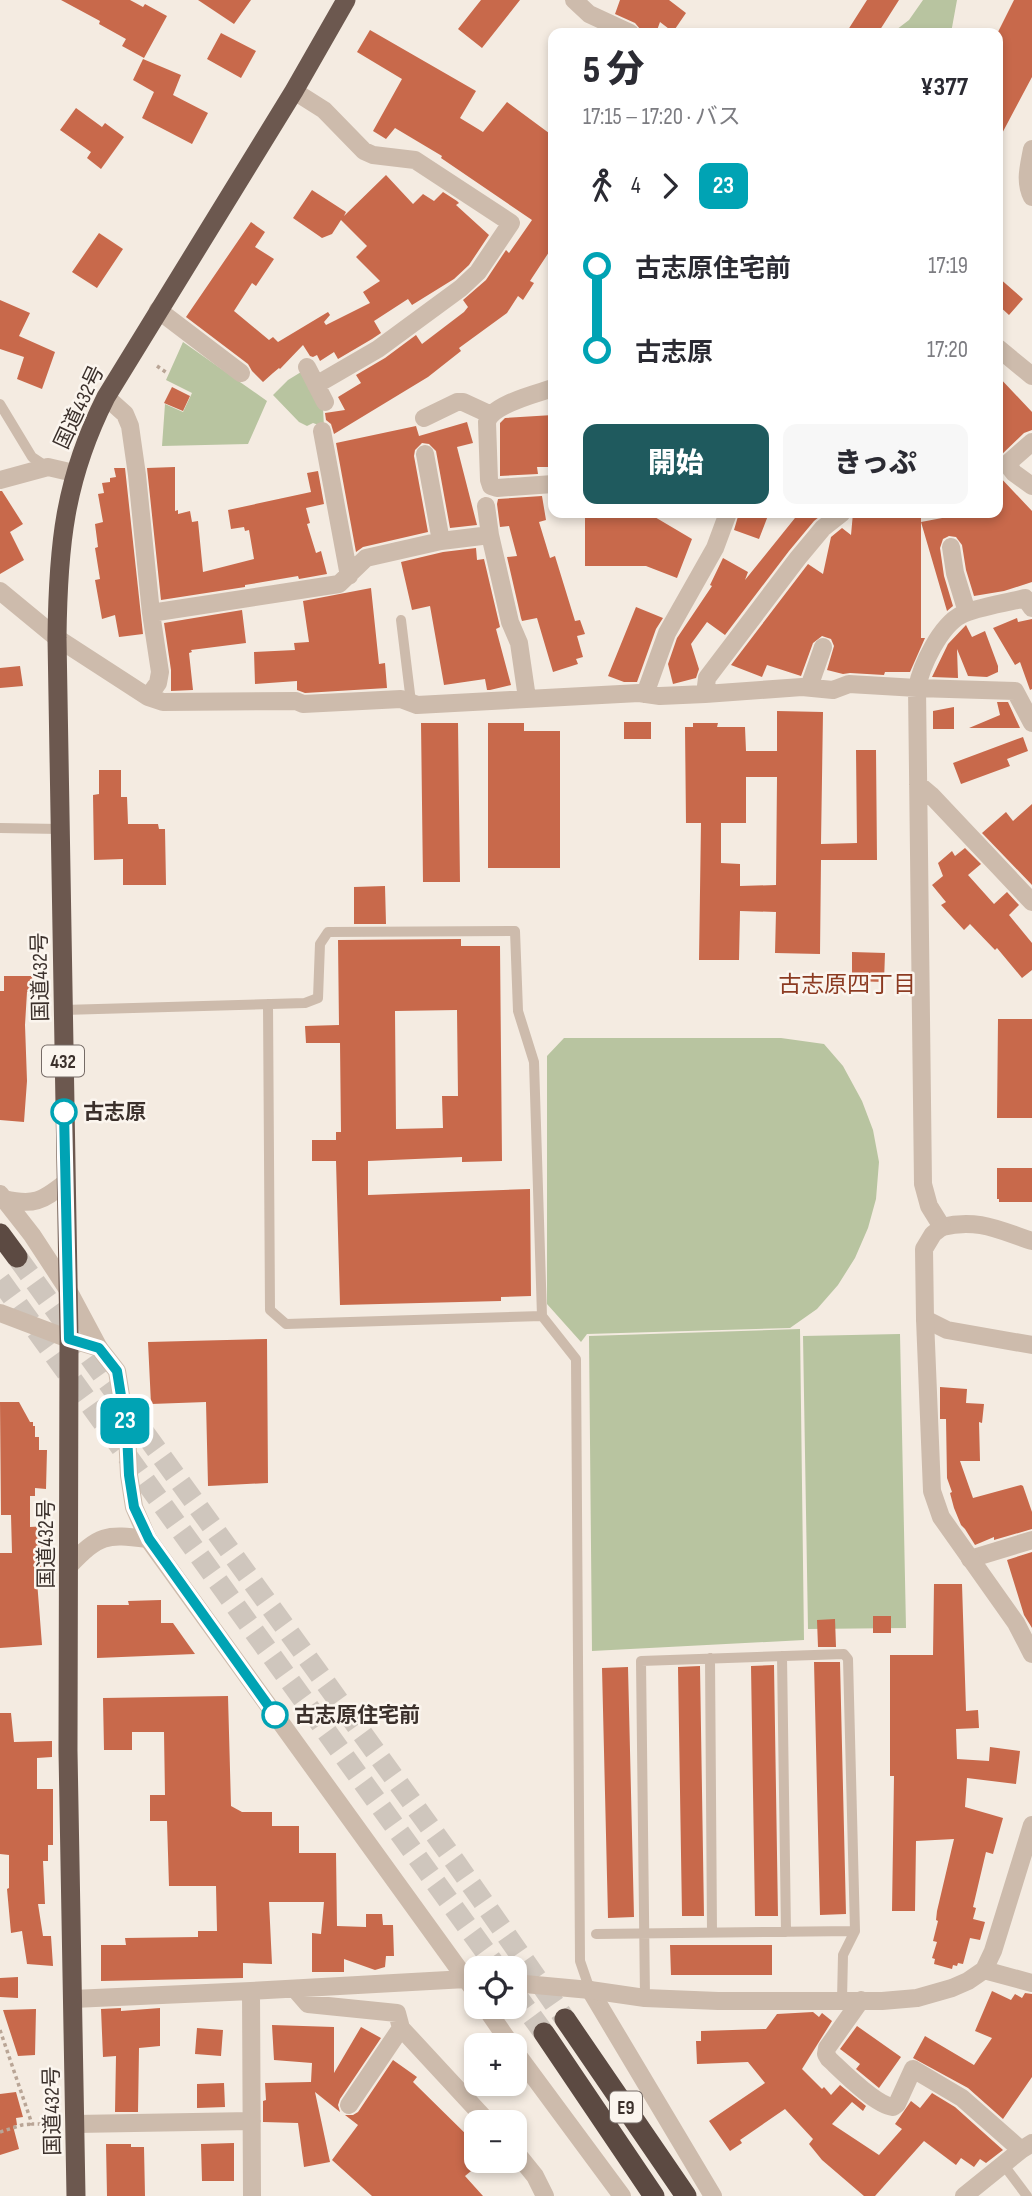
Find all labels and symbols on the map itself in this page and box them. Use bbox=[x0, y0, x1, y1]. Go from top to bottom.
street label: 国道432号 bbox=[49, 361, 110, 453]
street label: 国道432号 bbox=[27, 932, 54, 1022]
district label: 古志原四丁目 bbox=[778, 971, 916, 999]
road number: 432 bbox=[42, 1046, 84, 1077]
marker: 古志原 bbox=[51, 1099, 77, 1125]
place label: 古志原 bbox=[83, 1100, 146, 1125]
line badge: 23 bbox=[94, 1398, 156, 1444]
street label: 国道432号 bbox=[34, 1499, 59, 1589]
marker: 古志原住宅前 bbox=[262, 1702, 288, 1728]
place label: 古志原住宅前 bbox=[294, 1703, 420, 1728]
street label: 国道432号 bbox=[39, 2066, 66, 2156]
road number: E9 bbox=[610, 2092, 642, 2122]

